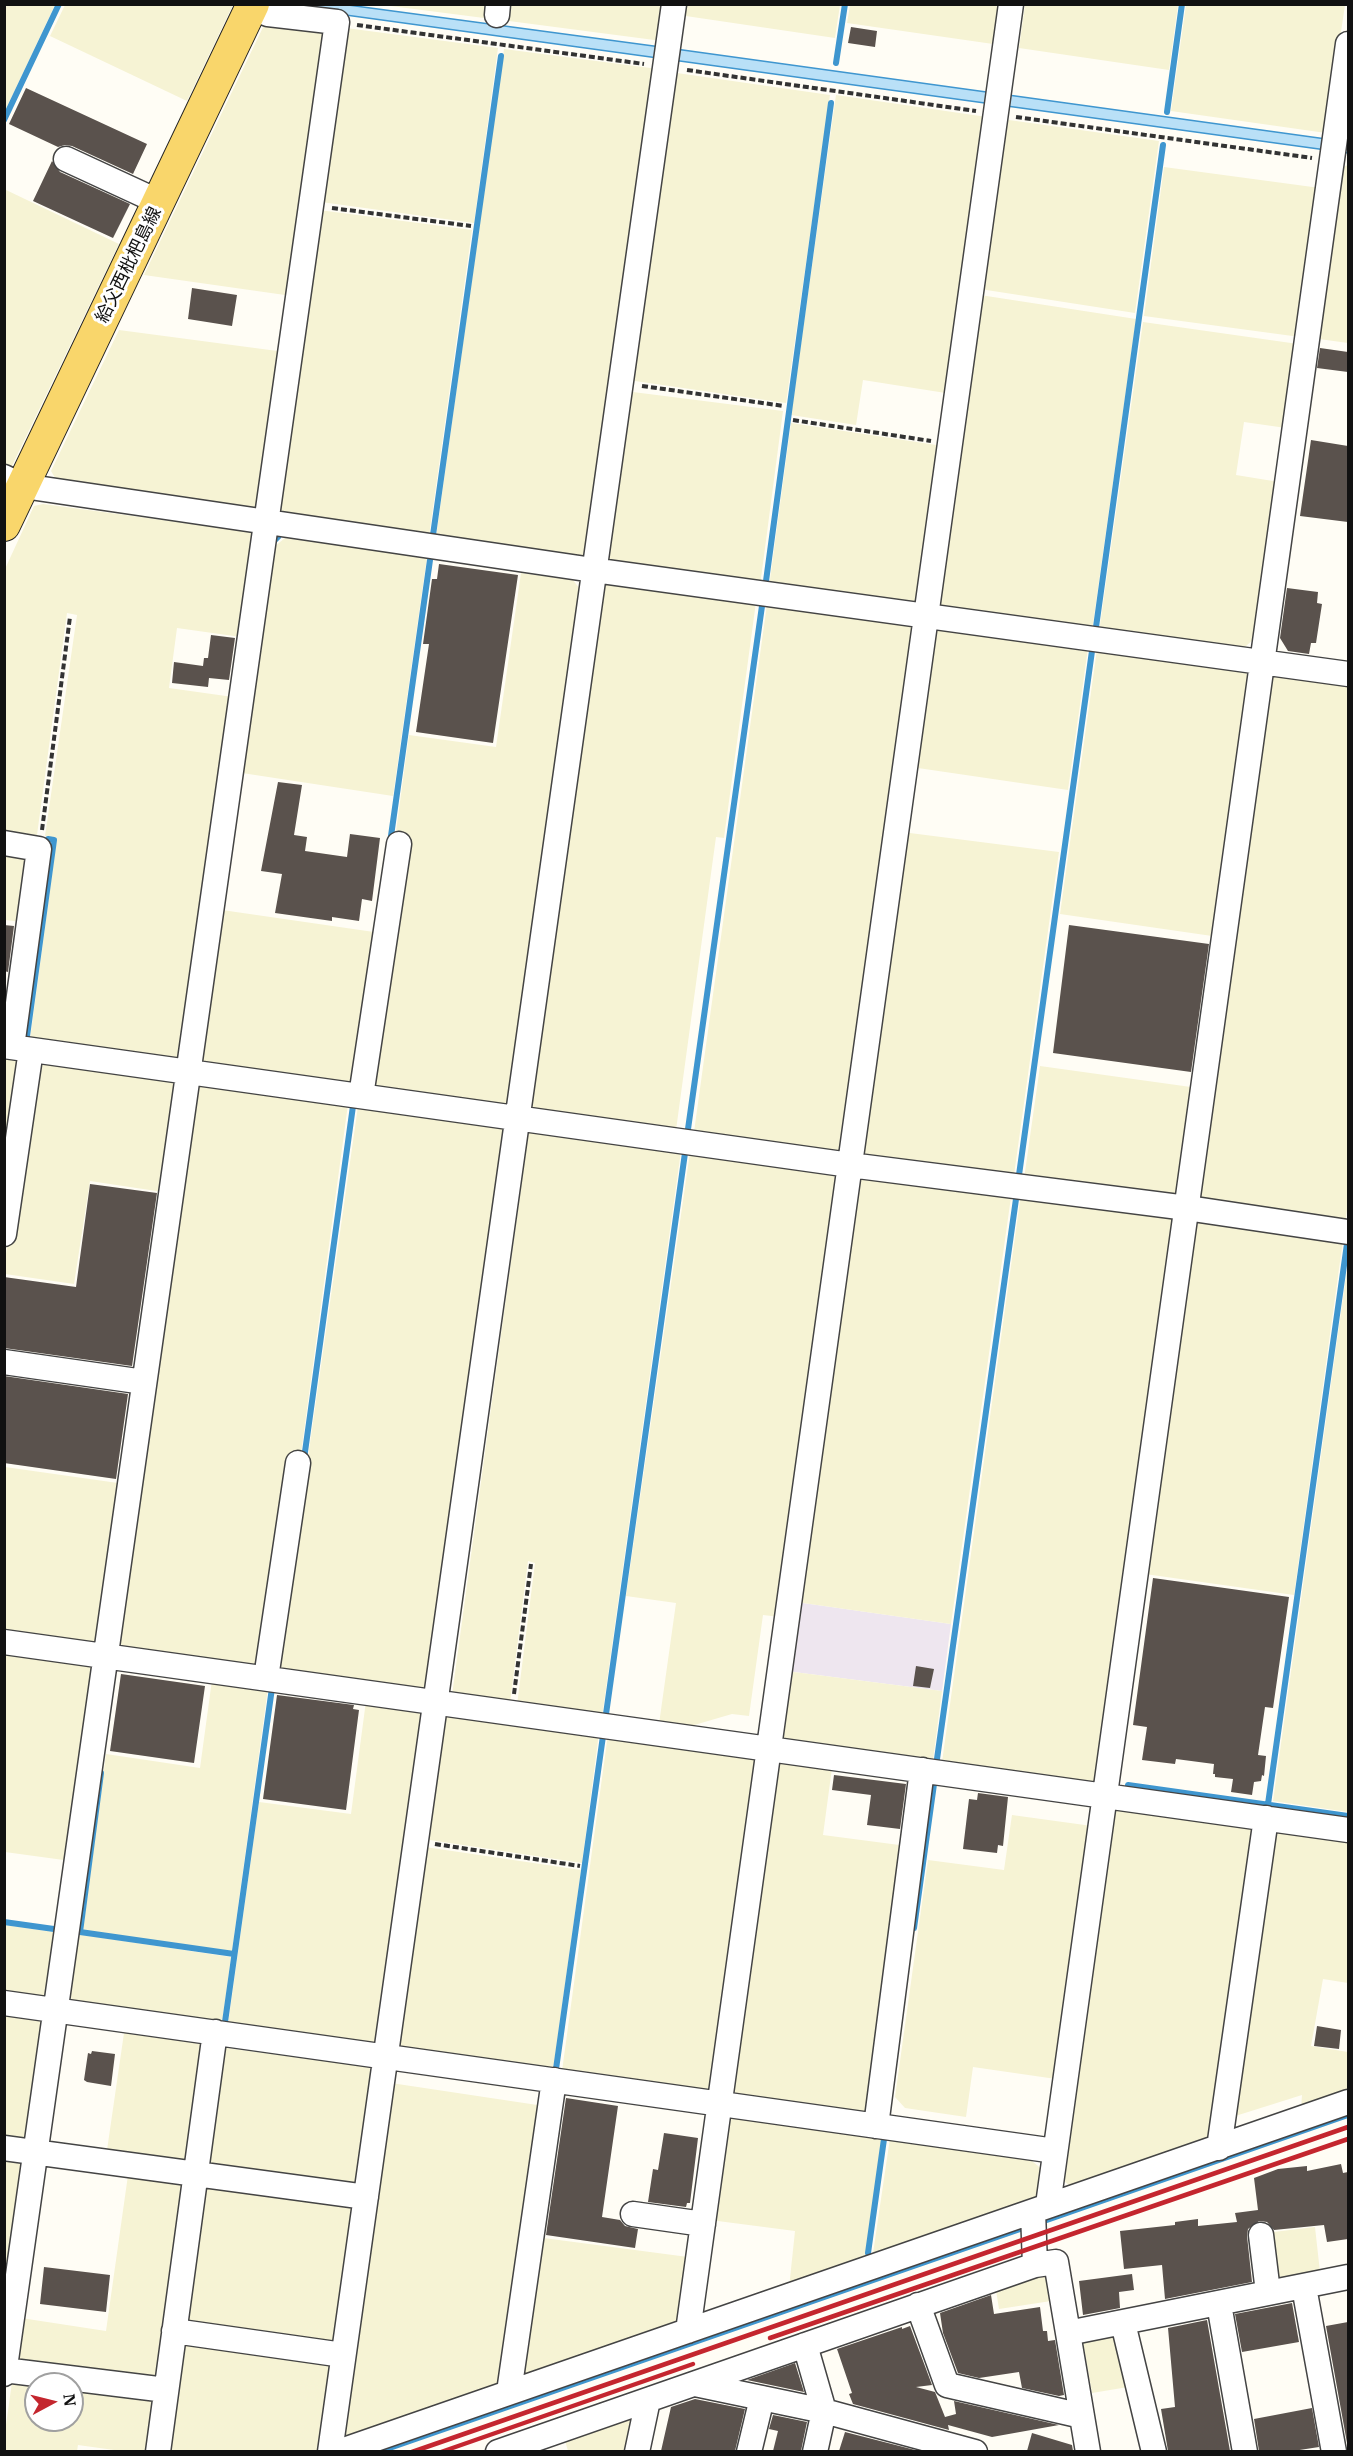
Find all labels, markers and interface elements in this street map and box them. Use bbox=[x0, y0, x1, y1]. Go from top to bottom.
street label: 給父西枇杷島線 bbox=[92, 204, 166, 326]
north arrow bbox=[24, 2372, 84, 2432]
text: N bbox=[59, 2393, 81, 2408]

